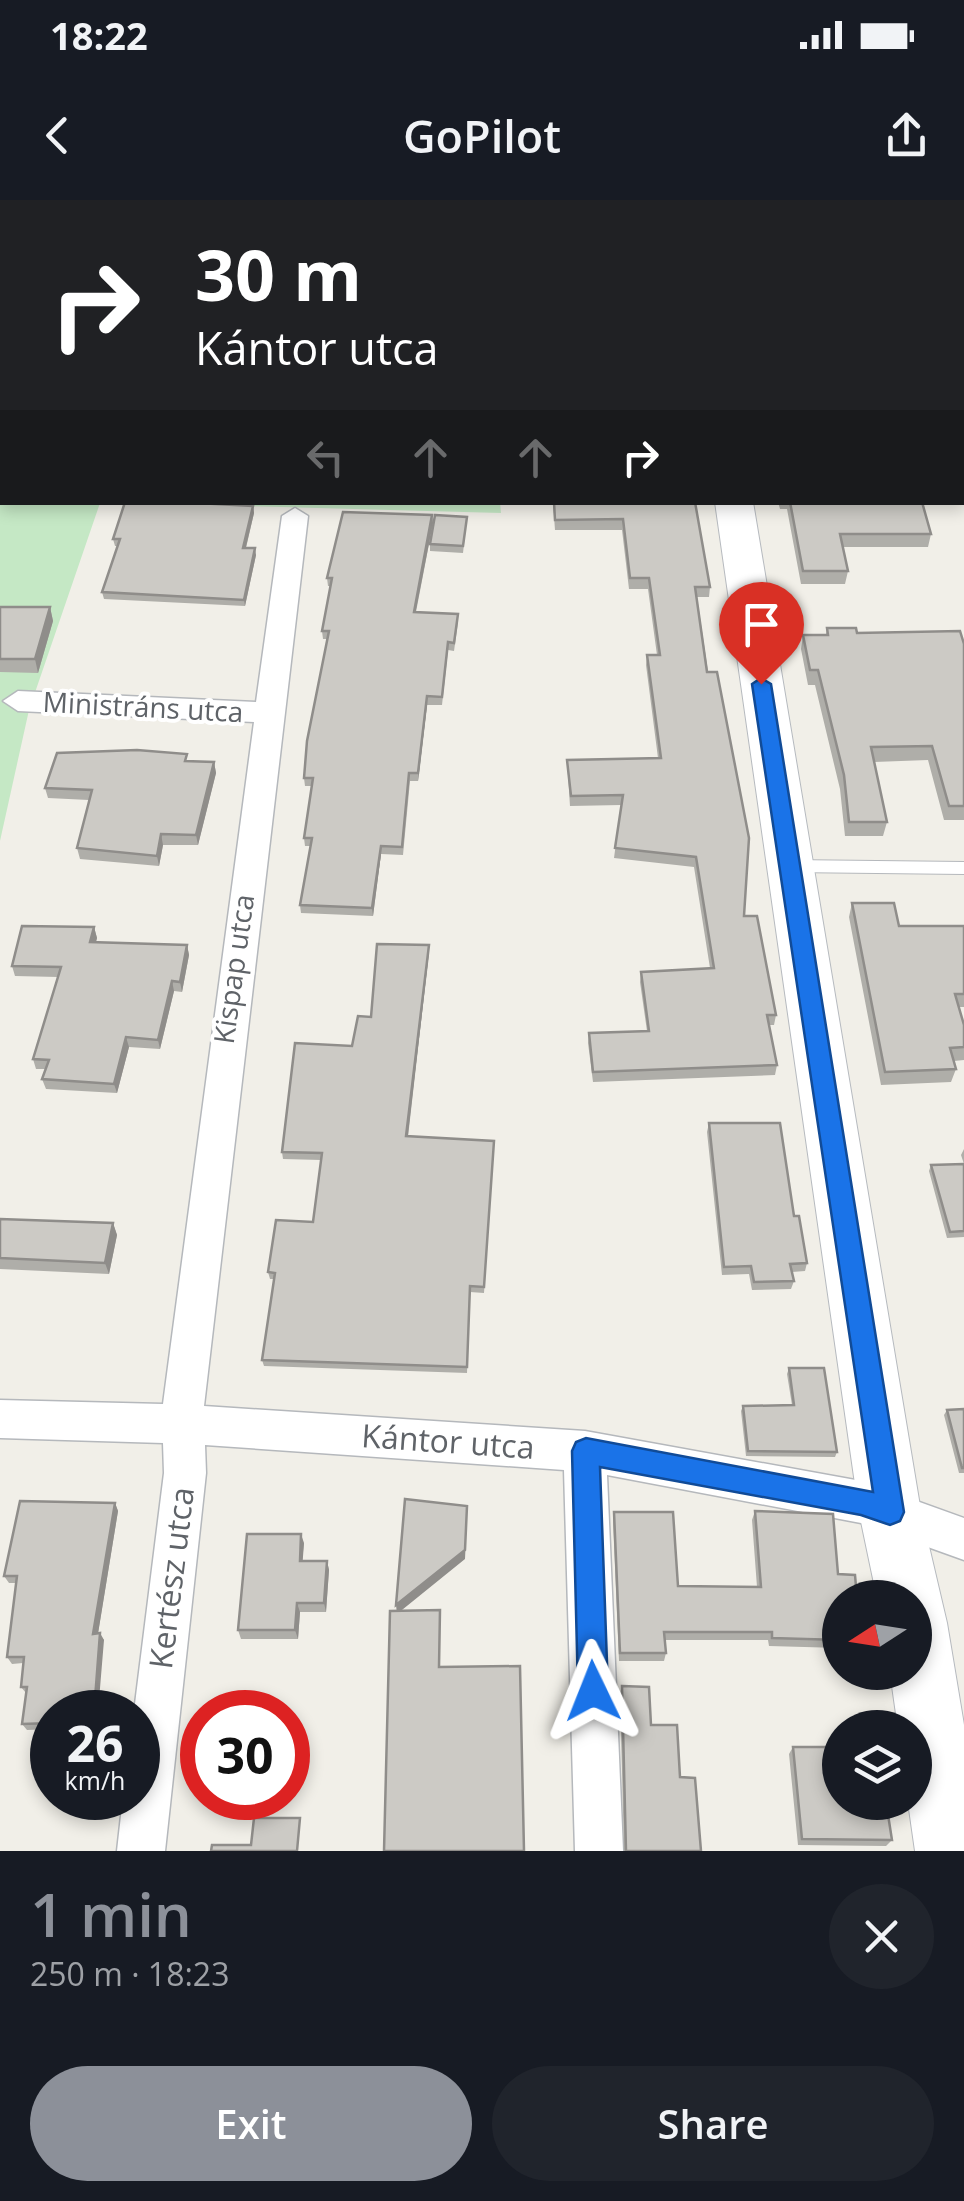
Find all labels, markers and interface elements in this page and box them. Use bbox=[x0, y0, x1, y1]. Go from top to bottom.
text: 18:22 bbox=[50, 9, 148, 61]
text: GoPilot bbox=[403, 105, 561, 166]
icon: back bbox=[30, 108, 85, 163]
icon: share bbox=[879, 108, 934, 163]
text: 30 m bbox=[195, 226, 362, 322]
icon: right bbox=[30, 240, 160, 370]
text: Kántor utca bbox=[195, 317, 439, 378]
icon: left bbox=[298, 430, 353, 485]
icon: ahead bbox=[403, 430, 458, 485]
icon: ahead bbox=[508, 430, 563, 485]
icon: right bbox=[613, 430, 668, 485]
pin bbox=[719, 582, 804, 685]
icon: arrive bbox=[734, 597, 789, 652]
street label: Ministráns utca bbox=[42, 682, 244, 730]
street label: Kispap utca bbox=[204, 892, 262, 1046]
street label: Kántor utca bbox=[360, 1413, 536, 1468]
street label: Kertész utca bbox=[138, 1485, 203, 1671]
north arrow bbox=[822, 1580, 932, 1690]
map controls bbox=[822, 1580, 932, 1820]
position arrow bbox=[541, 1639, 645, 1743]
speed limit sign: 30 bbox=[180, 1690, 310, 1820]
text: 26 bbox=[66, 1709, 124, 1777]
button: layers bbox=[822, 1710, 932, 1820]
text: km/h bbox=[65, 1763, 125, 1797]
text: 1 min bbox=[30, 1873, 192, 1955]
button: close bbox=[829, 1884, 934, 1989]
text: 250 m · 18:23 bbox=[30, 1952, 229, 1995]
button: Exit bbox=[30, 2066, 472, 2181]
button: Share bbox=[492, 2066, 934, 2181]

